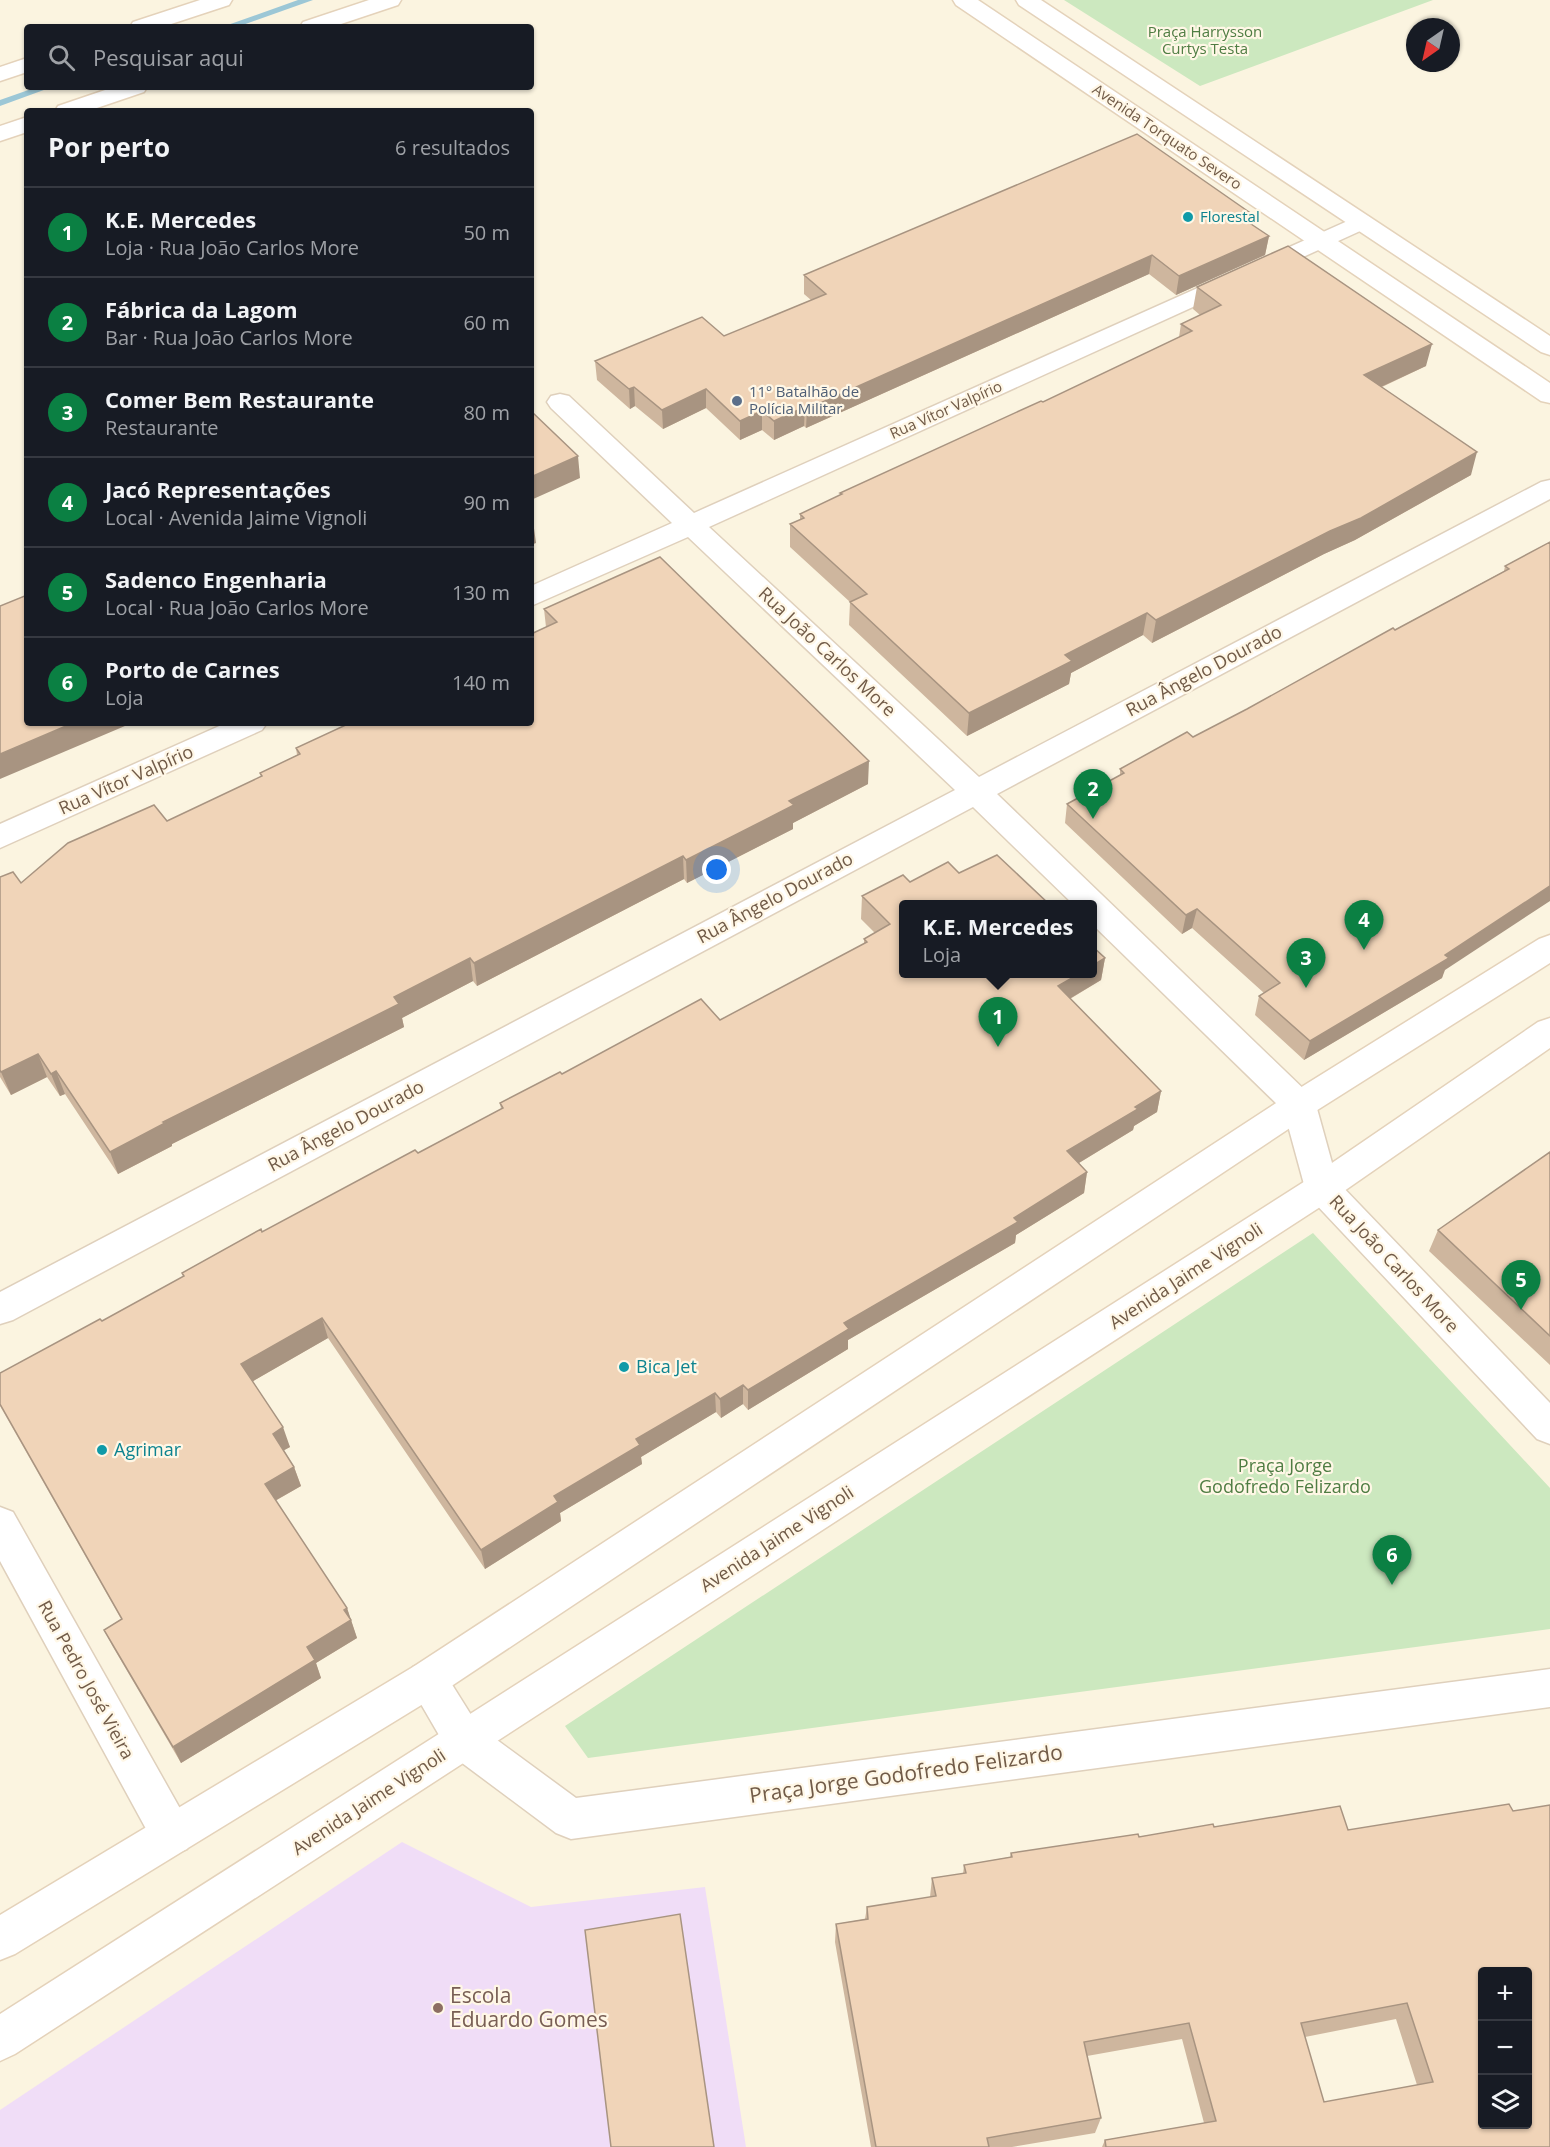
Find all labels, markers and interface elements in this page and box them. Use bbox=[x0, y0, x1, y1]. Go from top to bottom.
north arrow bbox=[1406, 18, 1460, 72]
park label: Praça Harrysson Curtys Testa bbox=[1148, 21, 1262, 58]
search box bbox=[24, 24, 534, 90]
icon: search bbox=[45, 41, 78, 74]
text: Pesquisar aqui bbox=[93, 42, 244, 72]
street label: Avenida Torquato Severo bbox=[1089, 79, 1246, 194]
text: Por perto bbox=[48, 129, 170, 165]
text: 6 resultados bbox=[395, 134, 510, 161]
text: K.E. Mercedes bbox=[105, 204, 256, 234]
place label: Florestal bbox=[1200, 206, 1260, 226]
marker: Florestal bbox=[1181, 210, 1195, 224]
text: 1 bbox=[62, 219, 73, 246]
text: 50 m bbox=[463, 219, 510, 246]
text: Loja · Rua João Carlos More bbox=[105, 234, 359, 261]
text: Fábrica da Lagom bbox=[105, 294, 298, 324]
text: 2 bbox=[62, 309, 73, 336]
text: 60 m bbox=[463, 309, 510, 336]
text: Bar · Rua João Carlos More bbox=[105, 324, 353, 351]
street label: Rua Vítor Valpírio bbox=[886, 375, 1005, 443]
place label: 11º Batalhão de Polícia Militar bbox=[749, 381, 859, 418]
text: Comer Bem Restaurante bbox=[105, 384, 374, 414]
marker: 11º Batalhão de Polícia Militar bbox=[730, 394, 744, 408]
text: 3 bbox=[62, 399, 73, 426]
text: 80 m bbox=[463, 399, 510, 426]
text: Restaurante bbox=[105, 414, 219, 441]
text: Jacó Representações bbox=[105, 474, 331, 504]
text: 4 bbox=[62, 489, 73, 516]
text: 90 m bbox=[463, 489, 510, 516]
text: Local · Avenida Jaime Vignoli bbox=[105, 504, 367, 531]
text: Sadenco Engenharia bbox=[105, 564, 327, 594]
text: 5 bbox=[62, 579, 73, 606]
text: 130 m bbox=[452, 579, 510, 606]
street label: Rua João Carlos More bbox=[754, 581, 902, 721]
text: Local · Rua João Carlos More bbox=[105, 594, 369, 621]
street label: Rua Ângelo Dourado bbox=[1121, 619, 1286, 721]
text: Porto de Carnes bbox=[105, 654, 280, 684]
text: 6 bbox=[62, 669, 73, 696]
text: 140 m bbox=[452, 669, 510, 696]
text: Loja bbox=[105, 684, 144, 711]
street label: Rua Vítor Valpírio bbox=[55, 739, 197, 820]
pin: 2 bbox=[1074, 770, 1112, 819]
street label: Rua Ângelo Dourado bbox=[692, 846, 857, 948]
your location bbox=[702, 855, 731, 884]
popup bbox=[899, 900, 1097, 978]
pin: 4 bbox=[1344, 900, 1384, 950]
text: K.E. Mercedes bbox=[922, 911, 1074, 941]
pin: 3 bbox=[1286, 938, 1326, 988]
text: Loja bbox=[922, 941, 961, 968]
pin: 1 bbox=[978, 998, 1018, 1047]
street label: Rua Ângelo Dourado bbox=[263, 1074, 428, 1176]
street label: Rua João Carlos More bbox=[1325, 1189, 1465, 1337]
street label: Avenida Jaime Vignoli bbox=[1104, 1216, 1267, 1334]
pin: 5 bbox=[1502, 1260, 1540, 1310]
place label: Bica Jet bbox=[636, 1354, 697, 1378]
marker: Bica Jet bbox=[617, 1360, 631, 1374]
place label: Agrimar bbox=[114, 1437, 182, 1461]
marker: Agrimar bbox=[95, 1443, 109, 1457]
park label: Praça Jorge Godofredo Felizardo bbox=[1199, 1453, 1371, 1498]
street label: Avenida Jaime Vignoli bbox=[695, 1479, 858, 1597]
pin: 6 bbox=[1372, 1536, 1412, 1585]
street label: Rua Pedro José Vieira bbox=[33, 1596, 141, 1763]
street label: Praça Jorge Godofredo Felizardo bbox=[747, 1737, 1064, 1809]
street label: Avenida Jaime Vignoli bbox=[287, 1742, 450, 1860]
map controls bbox=[1478, 1967, 1532, 2129]
button: + bbox=[1478, 1967, 1532, 2021]
place label: Escola Eduardo Gomes bbox=[450, 1981, 608, 2033]
marker: Escola Eduardo Gomes bbox=[431, 2001, 445, 2015]
button: − bbox=[1478, 2021, 1532, 2075]
button: layers bbox=[1478, 2075, 1532, 2129]

